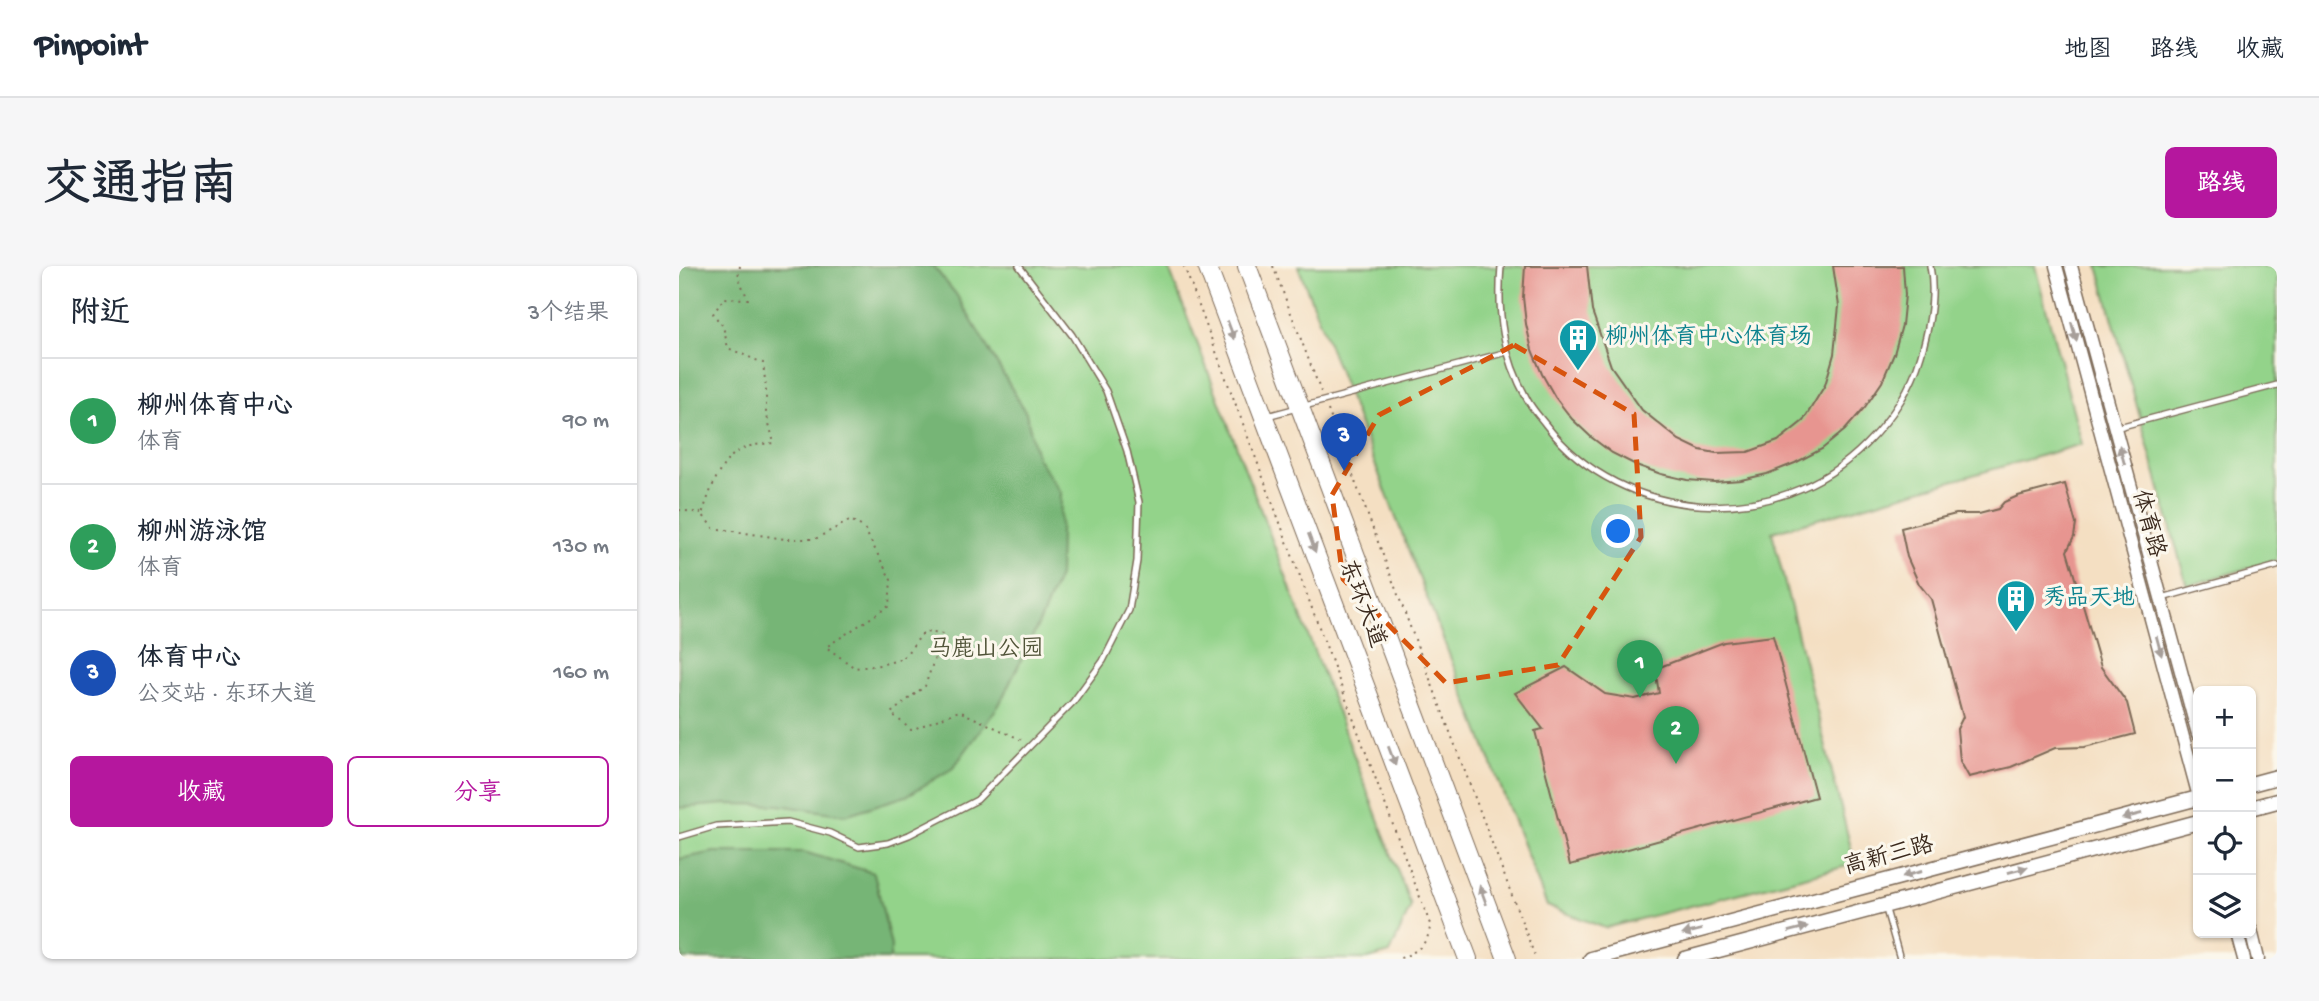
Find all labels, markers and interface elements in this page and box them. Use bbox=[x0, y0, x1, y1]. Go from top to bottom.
text: Pinpoint bbox=[35, 29, 146, 67]
text: 地图 bbox=[2064, 37, 2112, 66]
text: 路线 bbox=[2150, 37, 2198, 66]
text: 收藏 bbox=[2236, 37, 2284, 66]
button: 路线 bbox=[2165, 147, 2277, 218]
text: 交通指南 bbox=[42, 160, 238, 218]
text: 附近 bbox=[70, 298, 130, 333]
text: 3个结果 bbox=[528, 301, 609, 328]
building icon: 柳州体育中心体育场 bbox=[1557, 317, 1599, 372]
one-way arrow bbox=[1226, 319, 1237, 340]
one-way arrow bbox=[2069, 321, 2080, 343]
place label: 柳州体育中心体育场 bbox=[1605, 324, 1812, 352]
text: 柳州体育中心 bbox=[137, 393, 293, 424]
text: 1 bbox=[88, 408, 98, 435]
text: 90 m bbox=[563, 408, 609, 435]
pin: 3 bbox=[1321, 413, 1367, 471]
text: 体育 bbox=[137, 430, 183, 457]
one-way arrow bbox=[2117, 444, 2127, 465]
street label: 体育路 bbox=[2125, 487, 2170, 561]
your location bbox=[1601, 514, 1635, 548]
text: 柳州游泳馆 bbox=[137, 519, 267, 550]
one-way arrow bbox=[1306, 532, 1317, 553]
text: 2 bbox=[87, 534, 99, 561]
text: 130 m bbox=[553, 534, 609, 561]
text: 体育 bbox=[137, 556, 183, 583]
street label: 东环大道 bbox=[1332, 556, 1391, 652]
building icon: 秀品天地 bbox=[1995, 578, 2037, 633]
place label: 秀品天地 bbox=[2043, 585, 2135, 613]
park label: 马鹿山公园 bbox=[929, 636, 1044, 664]
one-way arrow bbox=[2154, 636, 2164, 657]
pin: 1 bbox=[1617, 640, 1663, 698]
text: 体育中心 bbox=[137, 645, 241, 676]
text: 3 bbox=[87, 660, 99, 687]
text: 160 m bbox=[553, 660, 609, 687]
text: 公交站 · 东环大道 bbox=[137, 682, 316, 709]
map controls bbox=[2193, 686, 2256, 938]
button: + bbox=[2193, 686, 2256, 749]
pin: 2 bbox=[1653, 706, 1699, 764]
one-way arrow bbox=[1386, 745, 1397, 766]
button: − bbox=[2193, 749, 2256, 812]
button: 收藏 bbox=[70, 756, 333, 827]
button: 分享 bbox=[347, 756, 609, 827]
one-way arrow bbox=[2121, 811, 2142, 821]
button: locate bbox=[2193, 812, 2256, 875]
street label: 高新三路 bbox=[1841, 830, 1937, 882]
one-way arrow bbox=[2007, 864, 2029, 875]
one-way arrow bbox=[1901, 869, 1923, 880]
button: layers bbox=[2193, 875, 2256, 938]
one-way arrow bbox=[1477, 885, 1488, 906]
one-way arrow bbox=[1788, 923, 1810, 934]
one-way arrow bbox=[1681, 927, 1703, 938]

